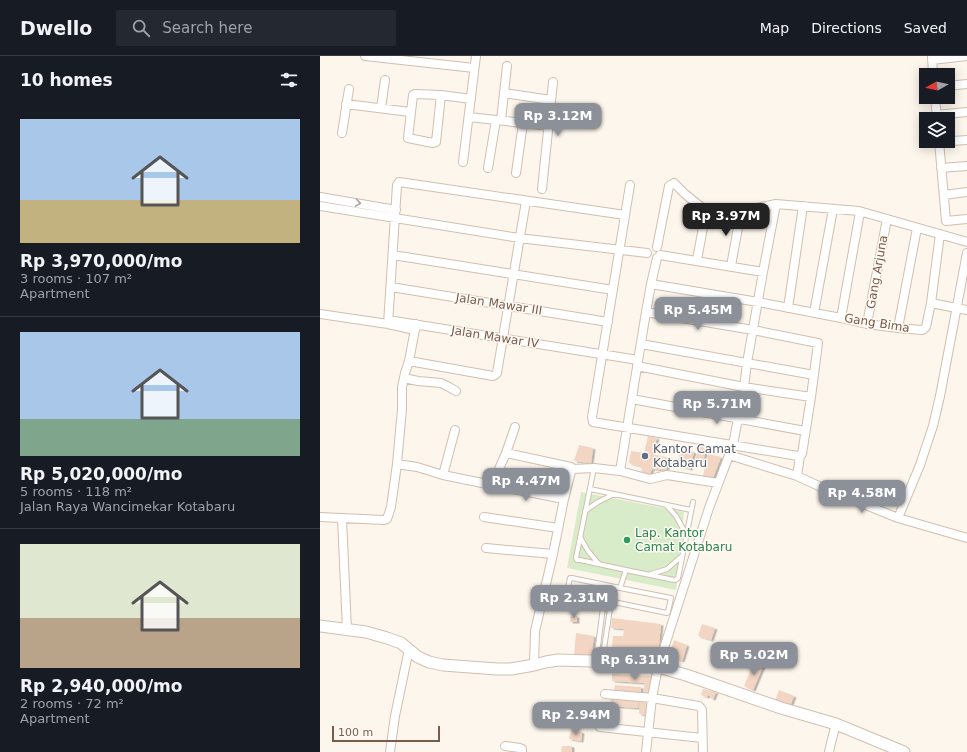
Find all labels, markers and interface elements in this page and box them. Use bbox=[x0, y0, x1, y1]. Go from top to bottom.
search box bbox=[116, 10, 396, 46]
text: Dwello bbox=[20, 17, 92, 39]
icon: search bbox=[130, 17, 152, 39]
text: Search here bbox=[162, 19, 252, 37]
text: Map bbox=[760, 20, 789, 36]
text: Directions bbox=[811, 20, 882, 36]
text: Saved bbox=[904, 20, 947, 36]
north arrow bbox=[919, 68, 955, 104]
map controls bbox=[919, 68, 955, 148]
icon: filters bbox=[278, 69, 300, 91]
text: 10 homes bbox=[20, 70, 113, 90]
pin: Rp 3.12M bbox=[517, 103, 599, 137]
text: Rp 3.12M bbox=[524, 108, 592, 123]
button: layers bbox=[919, 112, 955, 148]
icon: home bbox=[124, 145, 196, 217]
one-way arrow bbox=[355, 199, 361, 207]
pin: Rp 3.97M bbox=[685, 203, 767, 237]
text: Rp 3.97M bbox=[692, 208, 760, 223]
street label: Gang Arjuna bbox=[864, 234, 890, 310]
text: Rp 3,970,000/mo bbox=[20, 251, 183, 271]
text: 3 rooms · 107 m² bbox=[20, 271, 132, 286]
text: Apartment bbox=[20, 286, 90, 301]
street label: Jalan Mawar III bbox=[454, 290, 543, 318]
pin: Rp 5.45M bbox=[657, 297, 739, 331]
text: Rp 5.45M bbox=[664, 302, 732, 317]
street label: Gang Bima bbox=[843, 311, 911, 335]
street label: Jalan Mawar IV bbox=[449, 323, 541, 351]
icon: home bbox=[124, 358, 196, 430]
pin: Rp 5.71M bbox=[676, 391, 758, 425]
text: Rp 5.71M bbox=[683, 396, 751, 411]
place label: Kantor Camat Kotabaru bbox=[653, 442, 736, 470]
marker: Kantor Camat Kotabaru bbox=[640, 451, 650, 461]
text: Rp 5,020,000/mo bbox=[20, 464, 183, 484]
pin: Rp 4.47M bbox=[485, 468, 567, 502]
text: Rp 4.47M bbox=[492, 473, 560, 488]
pin: Rp 4.58M bbox=[821, 480, 903, 514]
text: 5 rooms · 118 m² bbox=[20, 484, 132, 499]
text: Rp 4.58M bbox=[828, 485, 896, 500]
text: Jalan Raya Wancimekar Kotabaru bbox=[20, 499, 235, 514]
place label: Lap. Kantor Camat Kotabaru bbox=[635, 526, 732, 554]
marker: Lap. Kantor Camat Kotabaru bbox=[622, 535, 632, 545]
icon: home bbox=[124, 570, 196, 642]
pin: Rp 2.31M bbox=[533, 585, 615, 619]
text: Rp 2.31M bbox=[540, 590, 608, 605]
pin: Rp 5.02M bbox=[713, 642, 795, 676]
pin: Rp 6.31M bbox=[594, 647, 676, 681]
text: Rp 5.02M bbox=[720, 647, 788, 662]
text: Rp 6.31M bbox=[601, 652, 669, 667]
text: Rp 2,940,000/mo bbox=[20, 676, 183, 696]
text: 2 rooms · 72 m² bbox=[20, 696, 124, 711]
pin: Rp 2.94M bbox=[535, 702, 617, 736]
text: Rp 2.94M bbox=[542, 707, 610, 722]
text: Apartment bbox=[20, 711, 90, 726]
scale bar bbox=[332, 724, 440, 743]
text: 100 m bbox=[338, 726, 373, 739]

